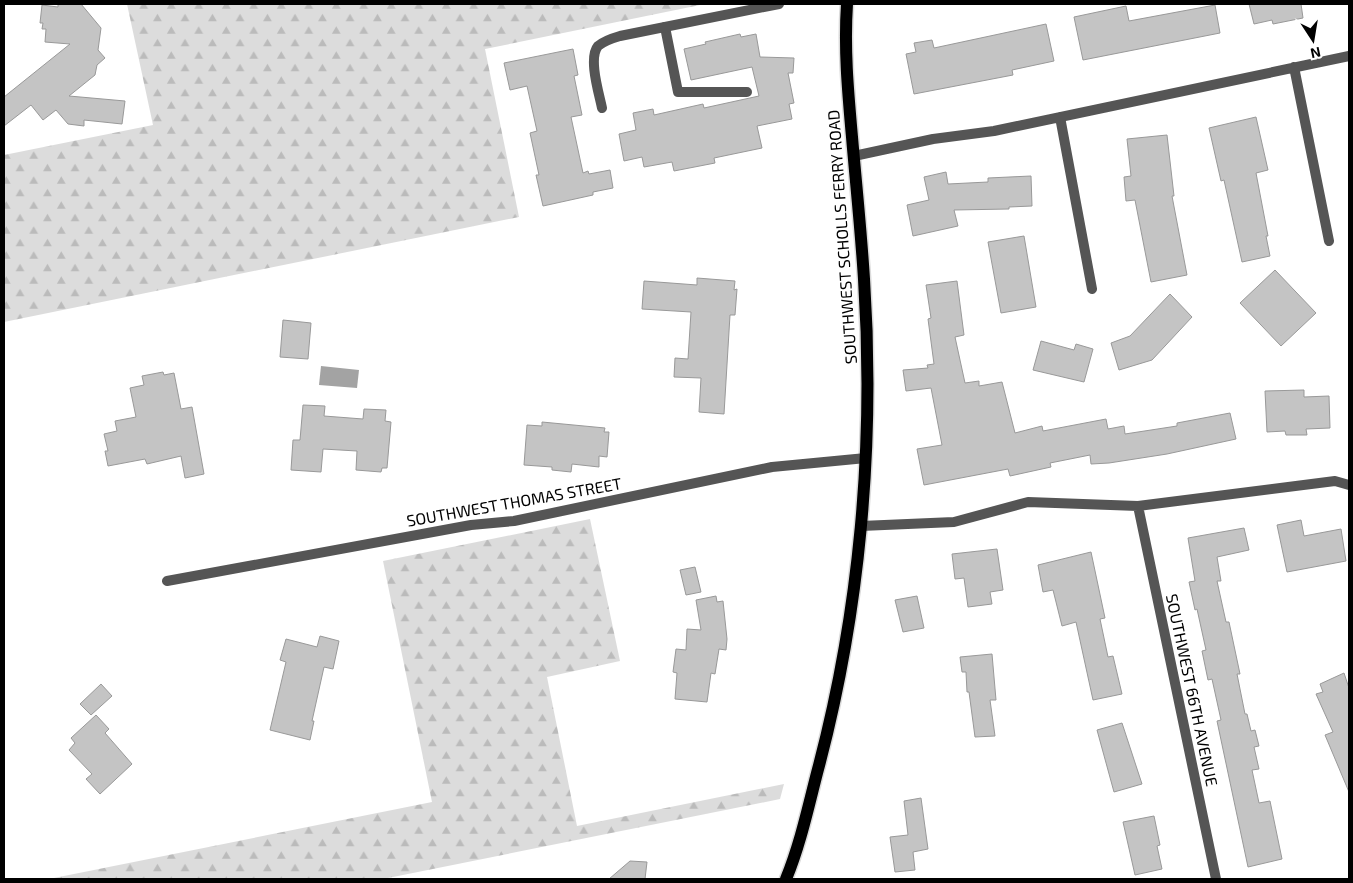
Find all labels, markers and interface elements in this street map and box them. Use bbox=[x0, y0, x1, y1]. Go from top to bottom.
north arrow bbox=[1288, 15, 1338, 65]
text: N bbox=[1309, 44, 1323, 63]
street label: SOUTHWEST SCHOLLS FERRY ROAD bbox=[823, 109, 860, 365]
street label: SOUTHWEST THOMAS STREET bbox=[405, 473, 623, 530]
street label: SOUTHWEST 66TH AVENUE bbox=[1163, 592, 1222, 788]

